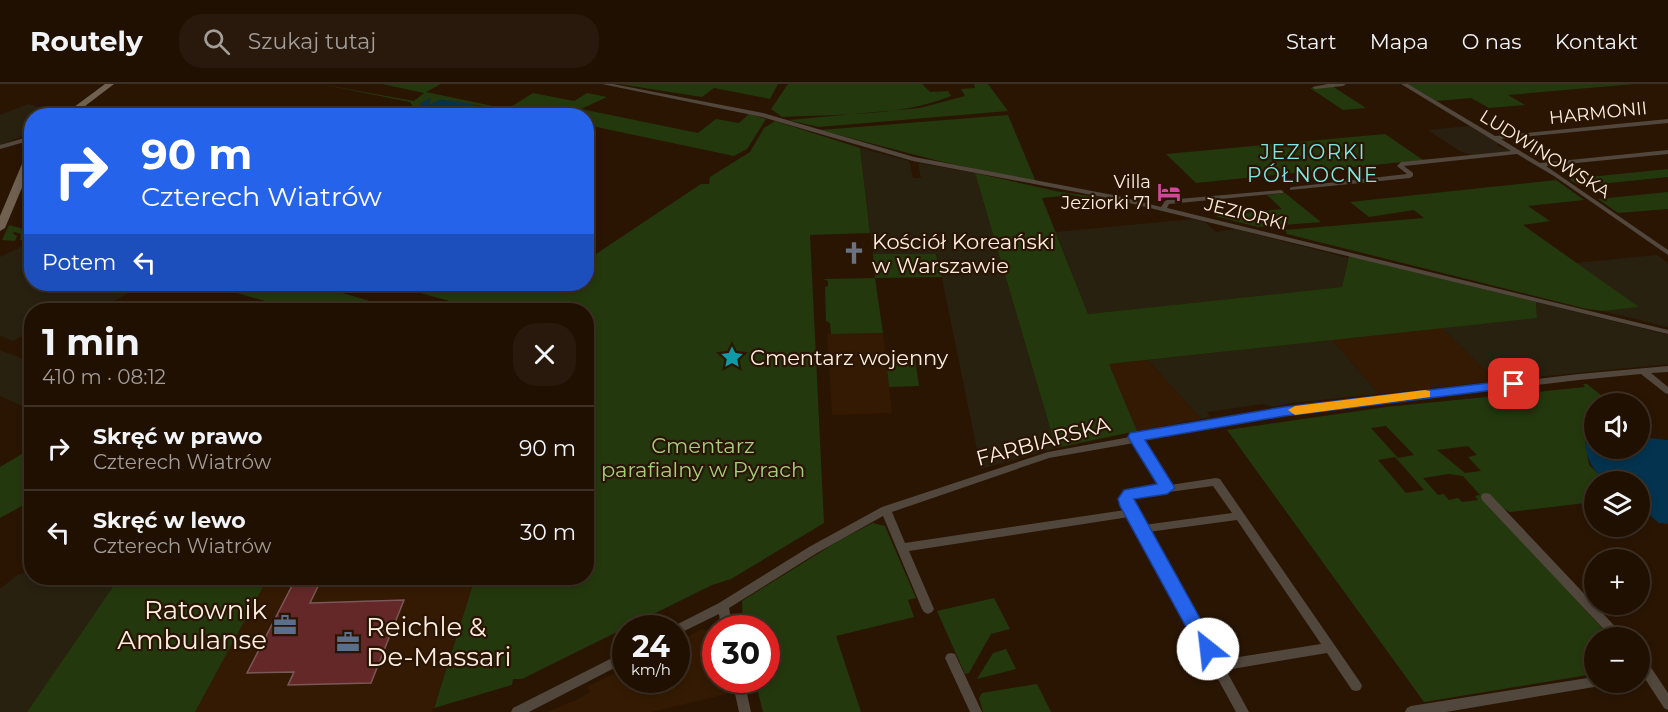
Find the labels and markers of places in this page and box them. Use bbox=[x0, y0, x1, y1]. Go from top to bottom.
place label: Villa Jeziorki 71 bbox=[1060, 171, 1151, 214]
hotel icon: Villa Jeziorki 71 bbox=[1156, 179, 1182, 205]
place label: Kościół Koreański w Warszawie bbox=[872, 229, 1055, 278]
church icon: Kościół Koreański w Warszawie bbox=[841, 240, 867, 266]
place icon: Cmentarz wojenny bbox=[719, 344, 745, 370]
place label: Cmentarz wojenny bbox=[750, 345, 949, 370]
pin bbox=[1488, 358, 1539, 409]
place label: Ratownik Ambulanse bbox=[117, 594, 267, 656]
place label: Reichle & De-Massari bbox=[366, 611, 511, 673]
office icon: Ratownik Ambulanse bbox=[272, 612, 298, 638]
office icon: Reichle & De-Massari bbox=[335, 629, 361, 655]

